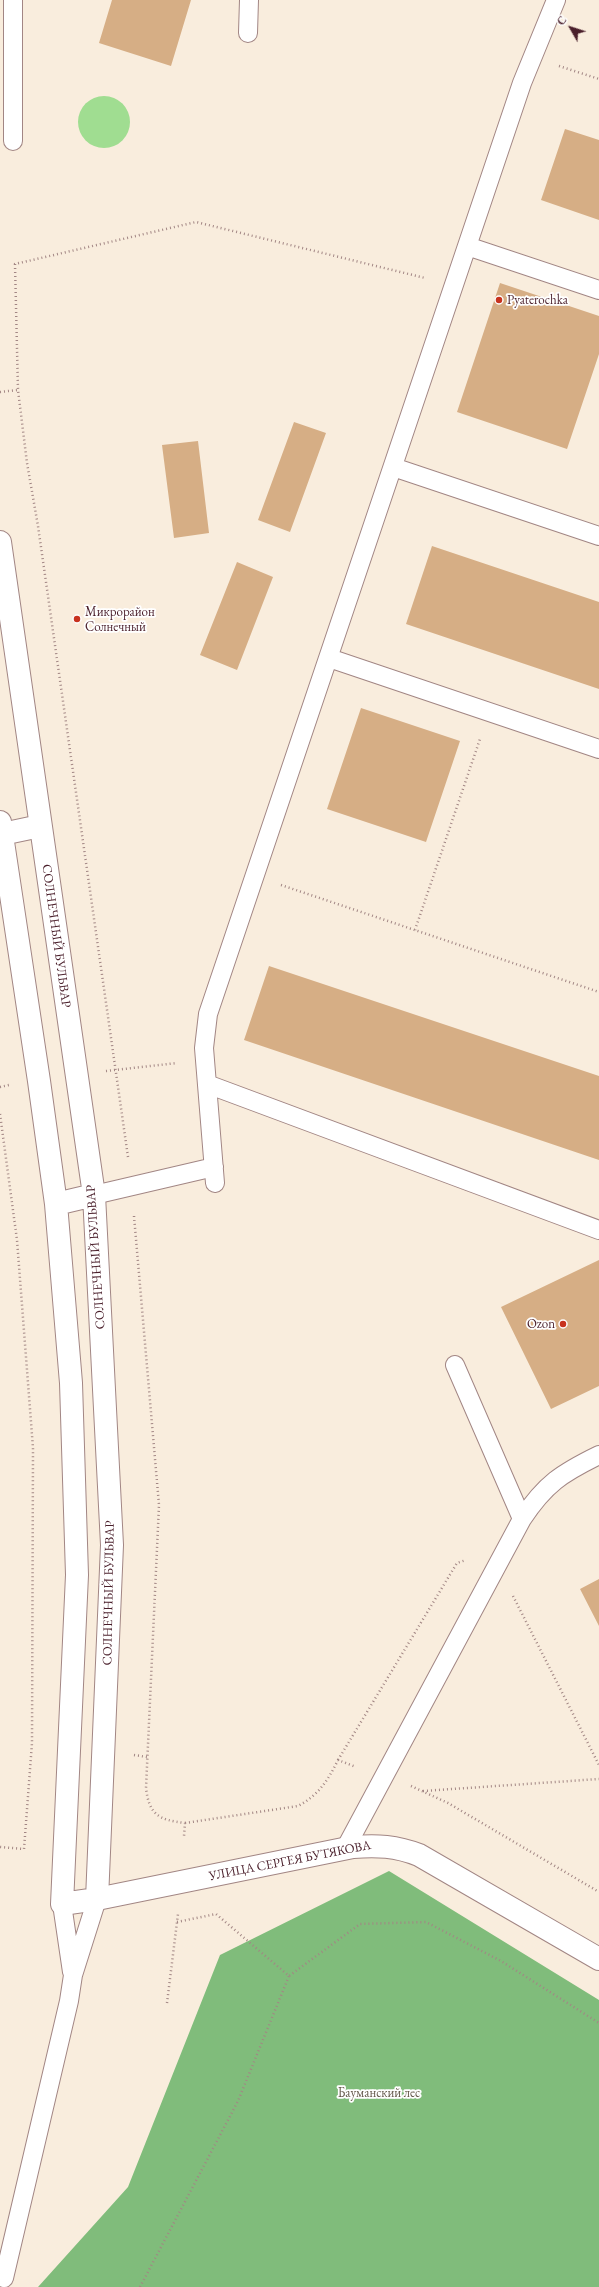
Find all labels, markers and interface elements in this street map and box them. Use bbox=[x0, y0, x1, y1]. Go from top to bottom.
north arrow bbox=[551, 8, 591, 48]
text: С bbox=[554, 13, 570, 28]
place label: Pyaterochka bbox=[507, 292, 568, 308]
marker: Pyaterochka bbox=[494, 295, 504, 305]
place label: Микрорайон Солнечный bbox=[85, 604, 155, 635]
marker: Микрорайон Солнечный bbox=[72, 614, 82, 624]
street label: СОЛНЕЧНЫЙ БУЛЬВАР bbox=[38, 863, 74, 1009]
street label: СОЛНЕЧНЫЙ БУЛЬВАР bbox=[83, 1184, 109, 1330]
place label: Ozon bbox=[527, 1316, 555, 1332]
marker: Ozon bbox=[558, 1319, 568, 1329]
street label: СОЛНЕЧНЫЙ БУЛЬВАР bbox=[100, 1520, 118, 1666]
street label: УЛИЦА СЕРГЕЯ БУТЯКОВА bbox=[208, 1838, 372, 1884]
park label: Бауманский лес bbox=[338, 2085, 420, 2101]

